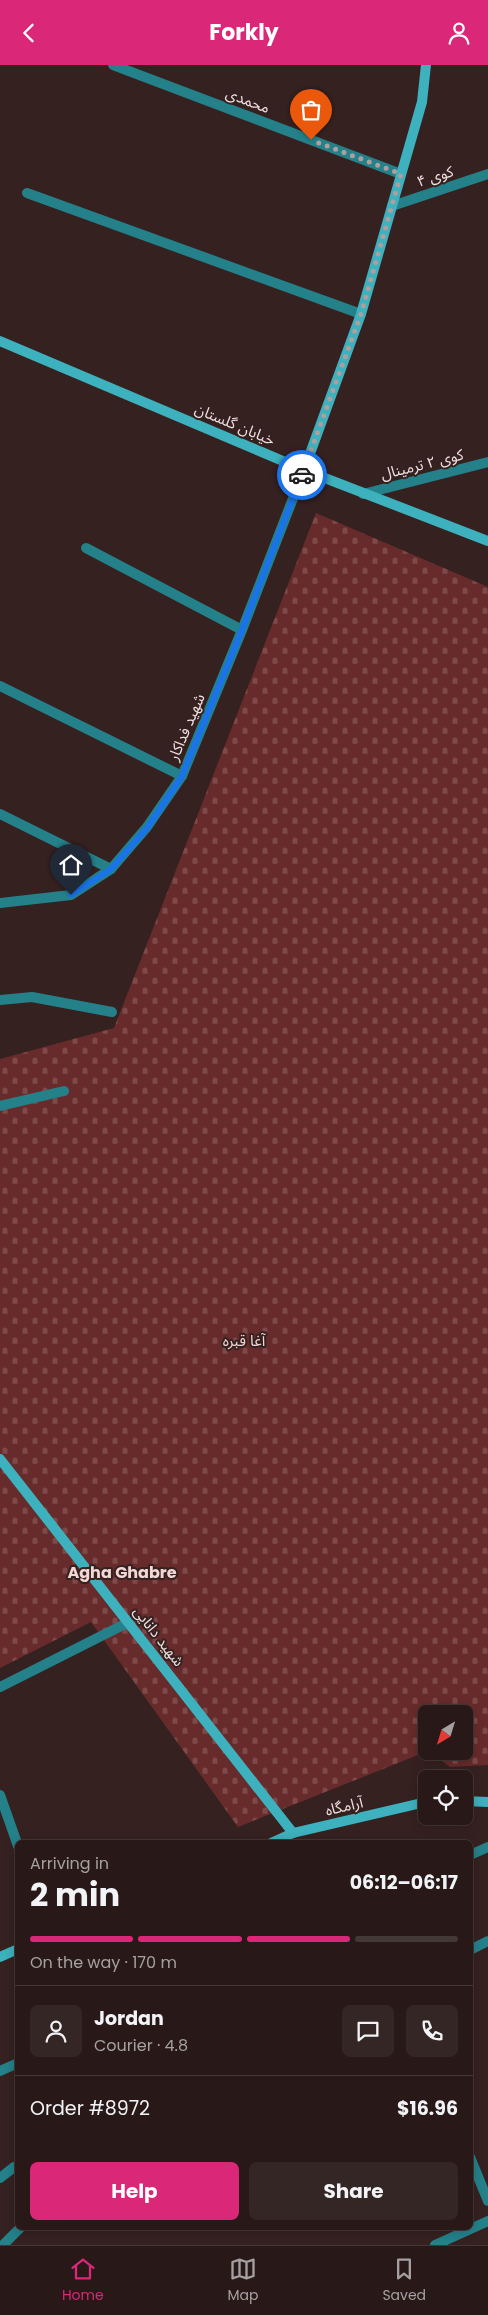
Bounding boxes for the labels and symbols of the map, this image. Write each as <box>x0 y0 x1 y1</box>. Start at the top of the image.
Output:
street label: محمدی <box>223 82 273 118</box>
pin <box>290 89 332 140</box>
street label: کوی ۴ <box>414 160 457 192</box>
street label: خیابان گلستان <box>192 398 278 450</box>
street label: کوی ۲ ترمینال <box>378 443 466 484</box>
courier <box>277 450 327 500</box>
street label: شهید فداکار <box>162 690 210 765</box>
pin <box>50 844 92 895</box>
park label: آغا قبره <box>223 1330 266 1351</box>
district label: Agha Ghabre <box>67 1561 177 1584</box>
street label: شهید دانایی <box>129 1601 189 1671</box>
north arrow <box>418 1705 472 1760</box>
street label: آرامگاه <box>323 1791 366 1821</box>

